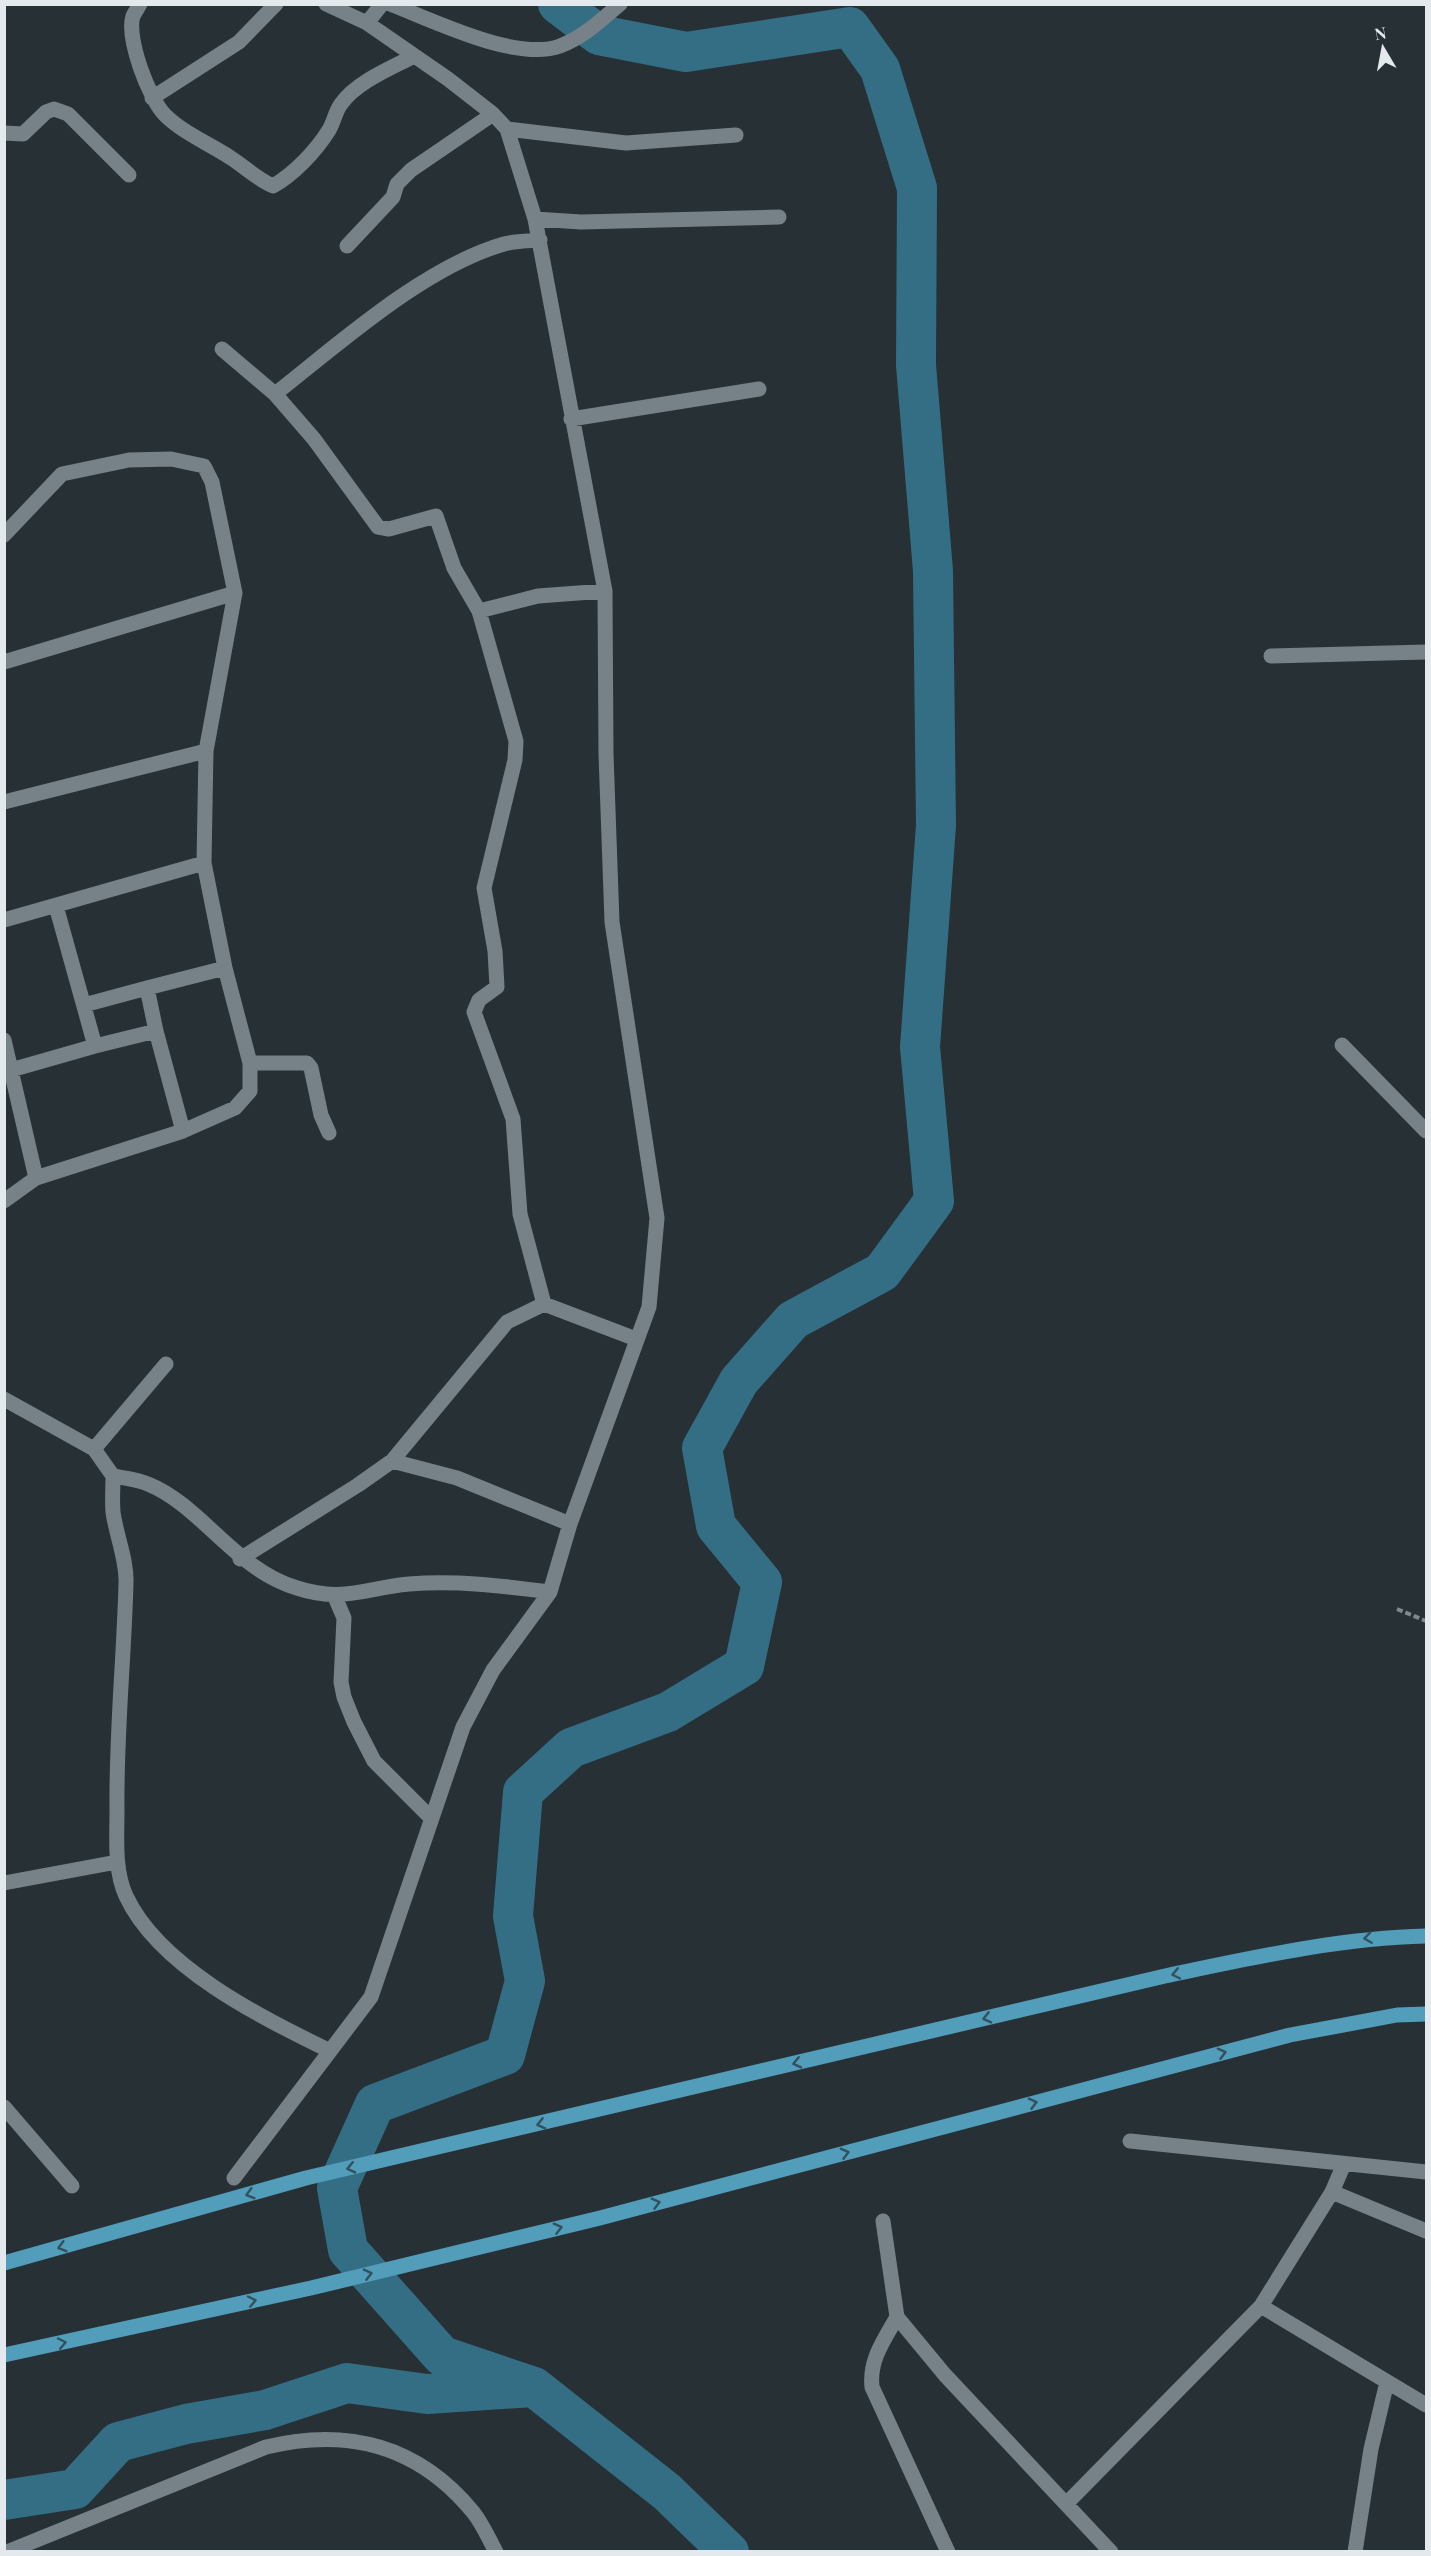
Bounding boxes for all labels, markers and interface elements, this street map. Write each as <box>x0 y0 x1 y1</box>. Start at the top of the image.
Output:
north arrow <box>1353 18 1413 78</box>
text: N <box>1373 21 1388 44</box>
one-way arrow <box>1364 1932 1373 1944</box>
one-way arrow <box>1172 1967 1182 1980</box>
one-way arrow <box>982 2011 992 2024</box>
one-way arrow <box>1216 2048 1226 2060</box>
one-way arrow <box>792 2056 802 2069</box>
one-way arrow <box>1027 2098 1038 2110</box>
one-way arrow <box>536 2116 546 2129</box>
one-way arrow <box>839 2148 849 2160</box>
one-way arrow <box>346 2160 356 2173</box>
one-way arrow <box>245 2187 255 2199</box>
one-way arrow <box>650 2198 661 2210</box>
one-way arrow <box>552 2222 562 2235</box>
one-way arrow <box>57 2239 67 2252</box>
one-way arrow <box>363 2268 373 2281</box>
one-way arrow <box>247 2295 257 2308</box>
one-way arrow <box>56 2337 66 2350</box>

